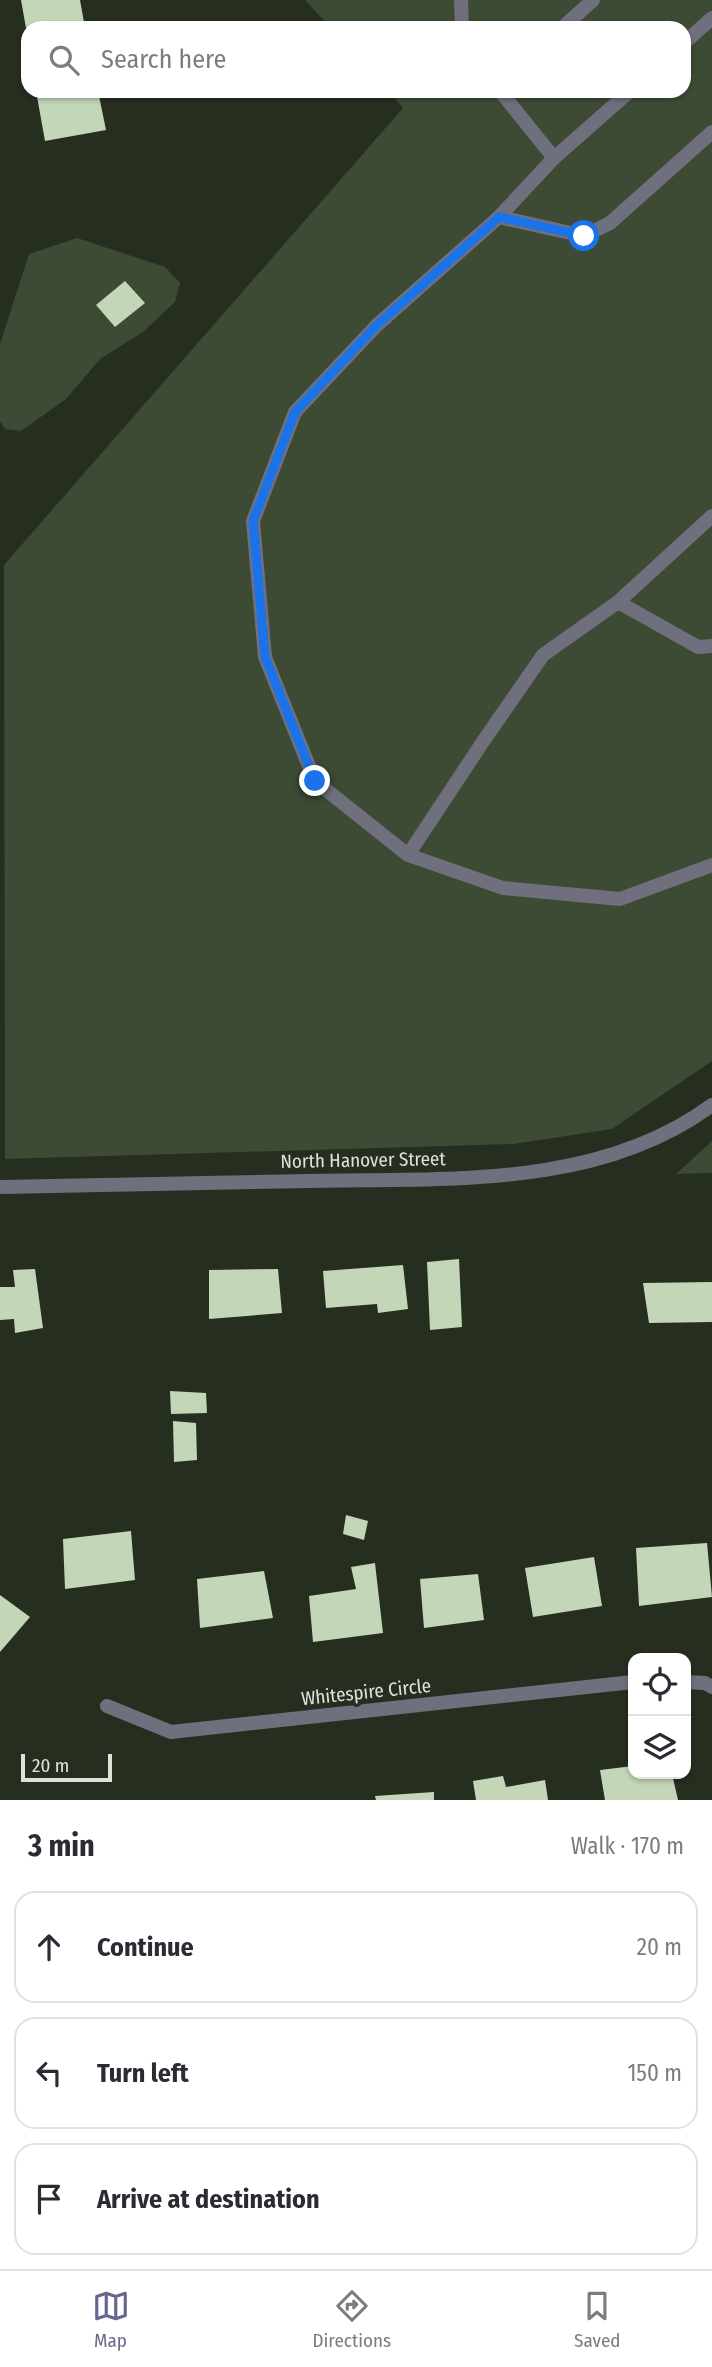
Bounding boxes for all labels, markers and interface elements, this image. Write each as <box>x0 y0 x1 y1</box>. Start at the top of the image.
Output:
search box <box>21 21 691 98</box>
icon: search <box>45 41 83 79</box>
text: Search here <box>101 44 226 75</box>
route start <box>568 220 599 251</box>
route end <box>299 765 330 796</box>
street label: North Hanover Street <box>280 1147 447 1173</box>
map controls <box>628 1653 691 1779</box>
button: locate <box>628 1653 691 1716</box>
street label: Whitespire Circle <box>300 1674 432 1710</box>
button: layers <box>628 1716 691 1779</box>
scale bar <box>21 1751 112 1783</box>
text: 20 m <box>32 1754 69 1777</box>
text: 3 min <box>28 1828 95 1864</box>
text: Walk · 170 m <box>571 1832 684 1860</box>
icon: ahead <box>30 1928 68 1966</box>
text: Continue <box>97 1932 194 1963</box>
text: 20 m <box>637 1933 682 1961</box>
icon: left <box>30 2054 68 2092</box>
text: Turn left <box>97 2058 189 2089</box>
text: 150 m <box>627 2059 682 2087</box>
icon: arrive <box>30 2180 68 2218</box>
text: Arrive at destination <box>97 2184 320 2215</box>
tab: Map <box>92 2287 130 2352</box>
tab: Directions <box>313 2287 391 2352</box>
tab: Saved <box>574 2287 620 2352</box>

